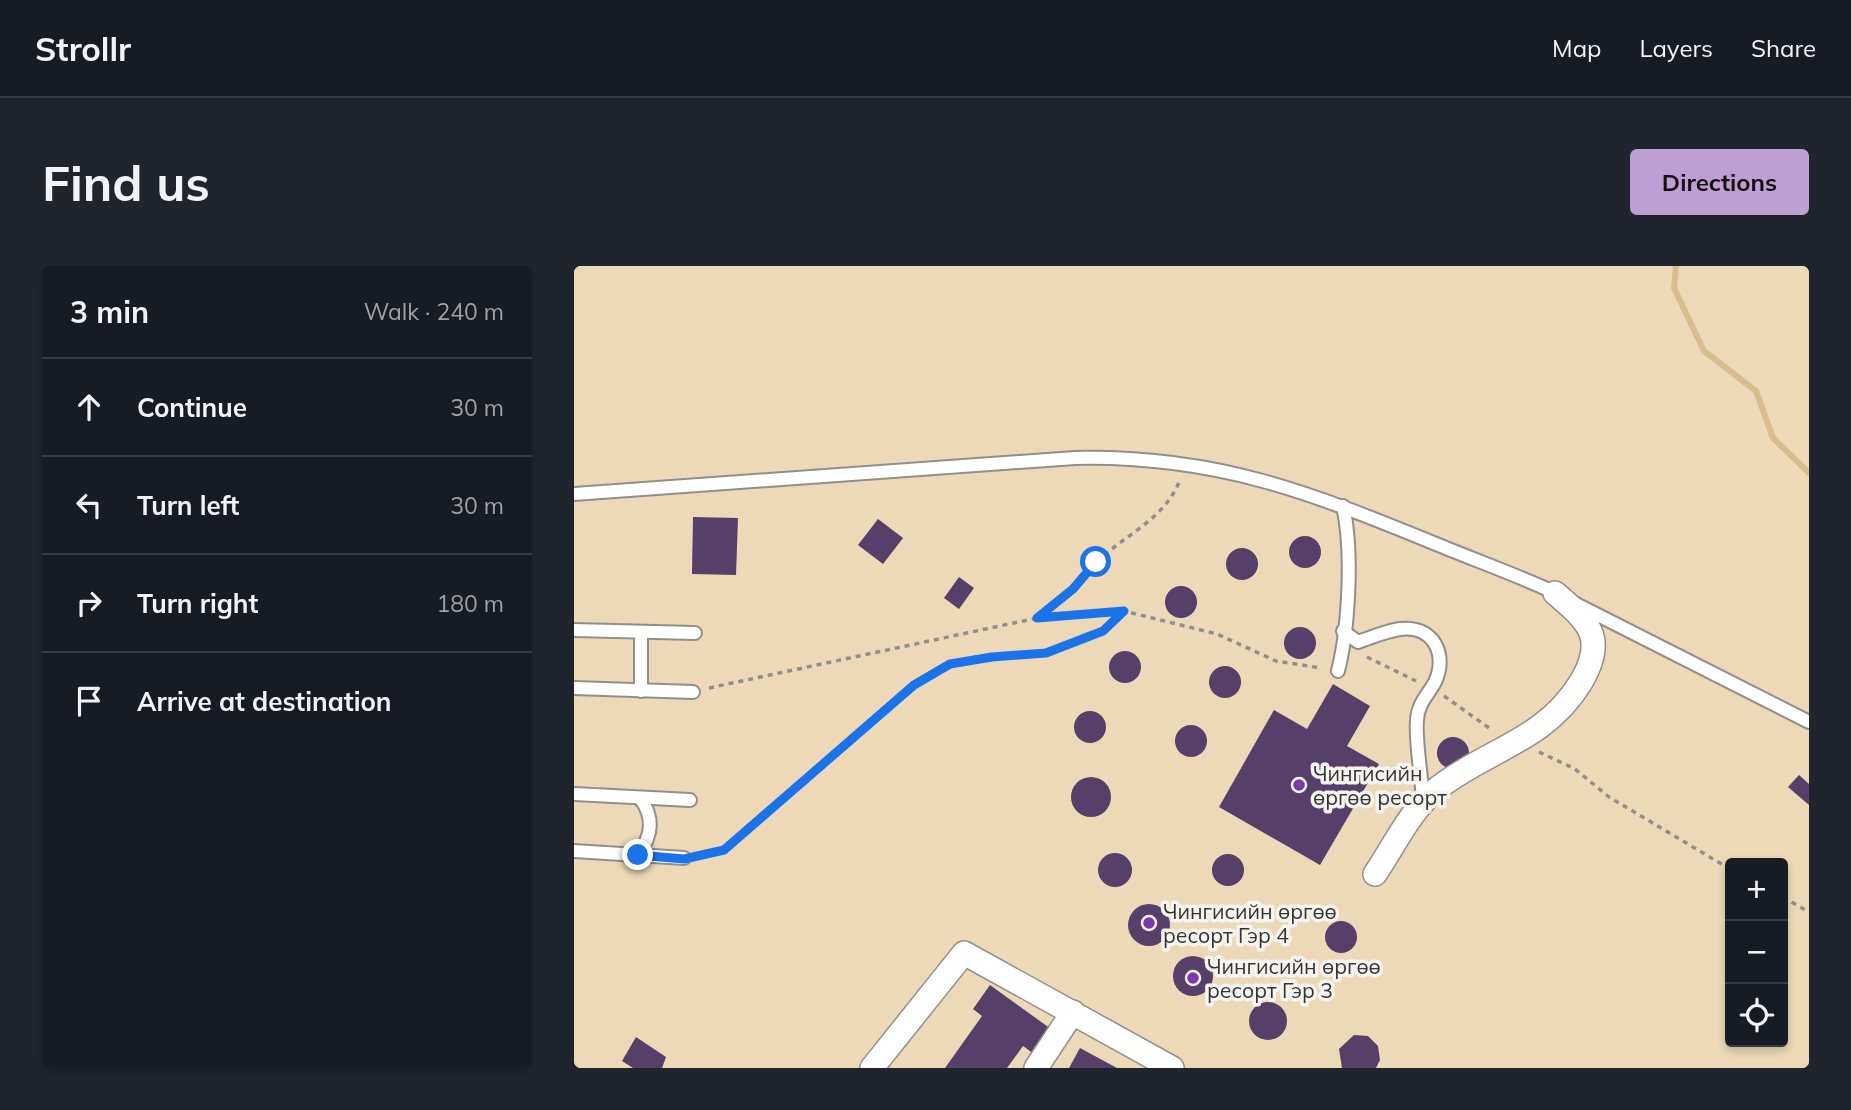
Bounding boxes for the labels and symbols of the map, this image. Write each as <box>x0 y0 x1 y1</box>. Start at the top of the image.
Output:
route start <box>1080 546 1111 577</box>
place label: Чингисийн өргөө ресорт <box>1313 760 1447 810</box>
marker: Чингисийн өргөө ресорт <box>1291 777 1307 793</box>
route end <box>622 839 653 870</box>
place label: Чингисийн өргөө ресорт Гэр 4 <box>1163 898 1337 948</box>
marker: Чингисийн өргөө ресорт Гэр 4 <box>1141 915 1157 931</box>
place label: Чингисийн өргөө ресорт Гэр 3 <box>1207 953 1381 1003</box>
marker: Чингисийн өргөө ресорт Гэр 3 <box>1185 970 1201 986</box>

